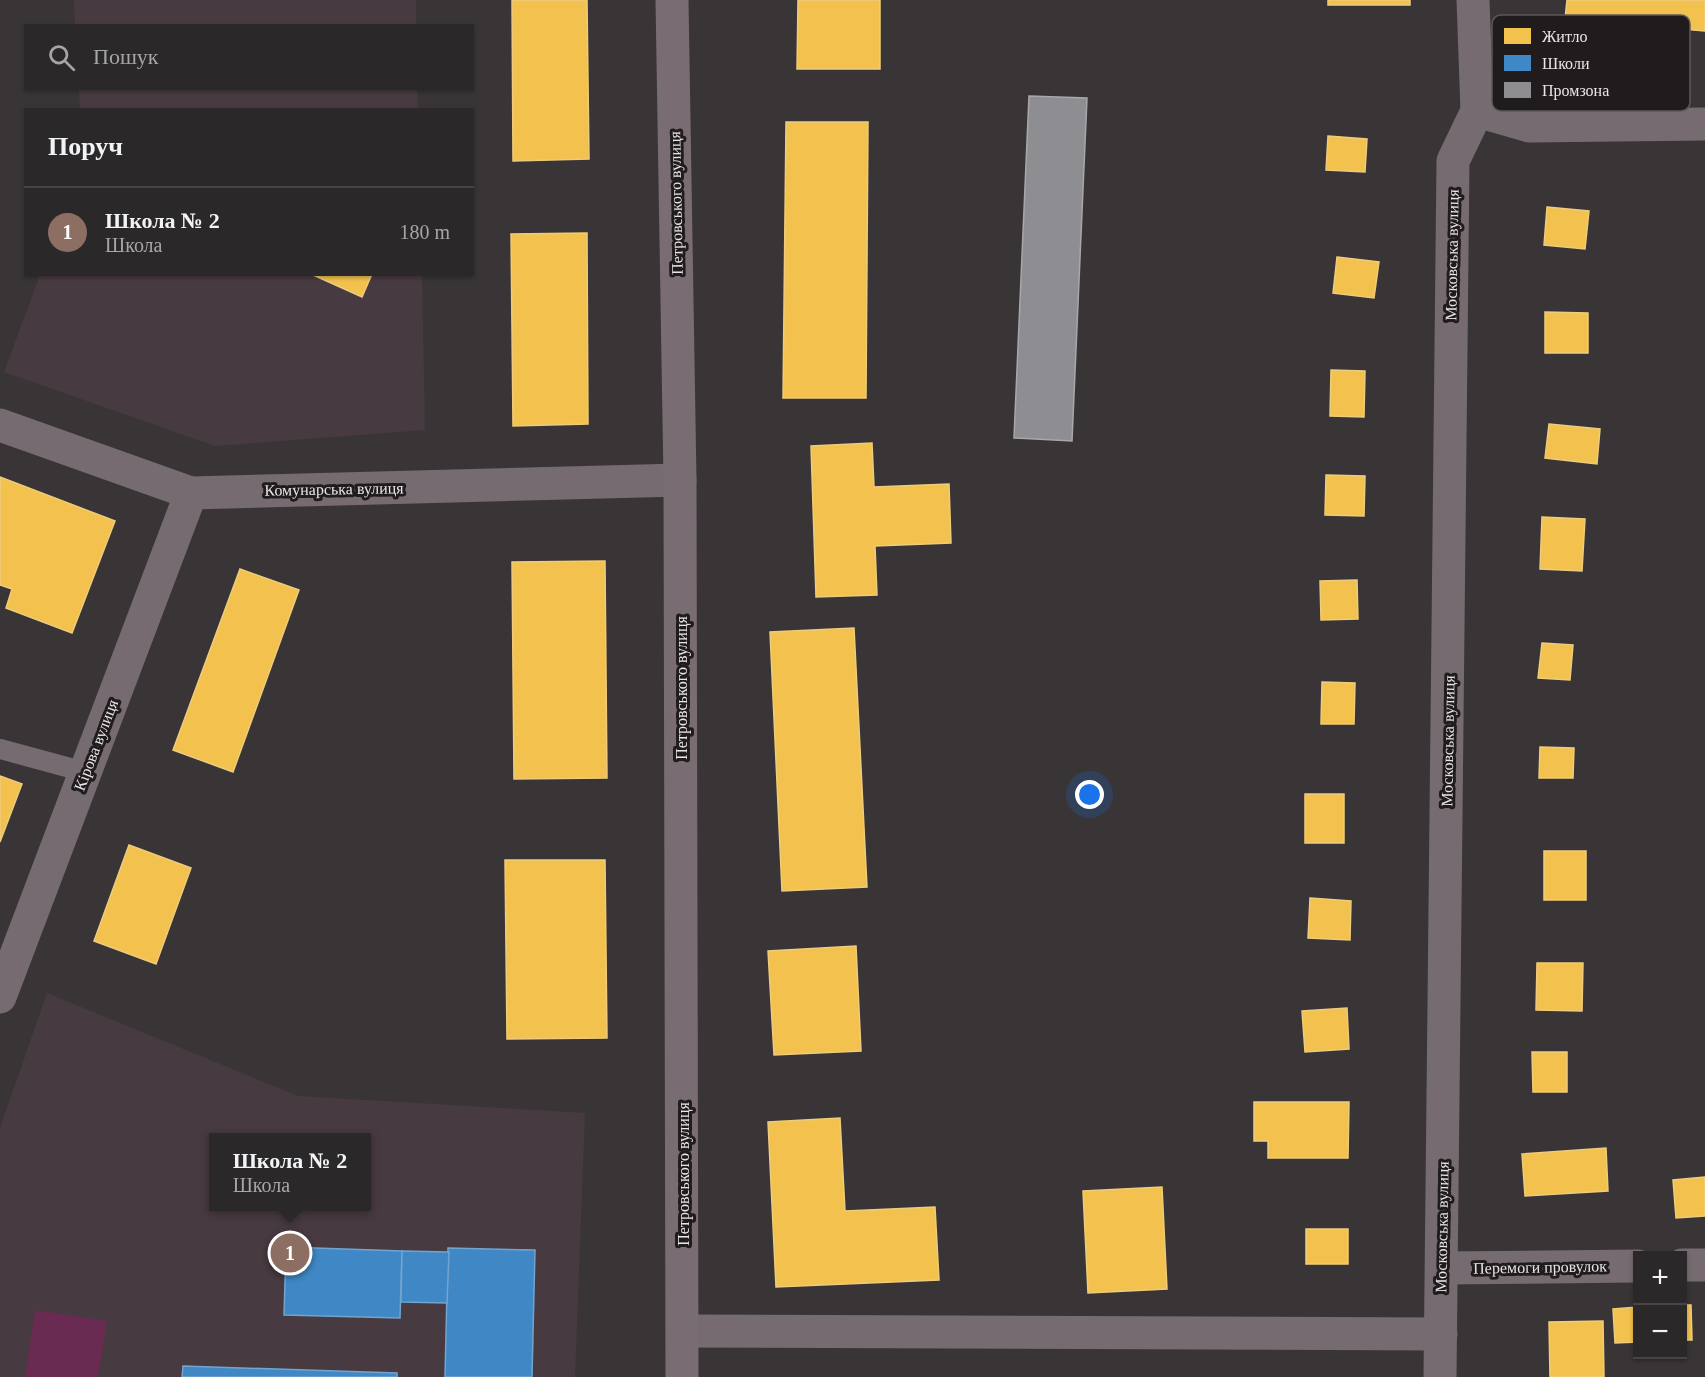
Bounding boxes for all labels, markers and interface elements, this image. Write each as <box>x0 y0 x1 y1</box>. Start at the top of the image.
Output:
legend <box>1492 15 1690 111</box>
search box <box>24 24 474 90</box>
text: Житло <box>1542 28 1587 45</box>
icon: search <box>45 41 78 74</box>
text: Пошук <box>93 44 159 69</box>
text: Школи <box>1542 55 1590 72</box>
text: Промзона <box>1542 82 1609 100</box>
street label: Петровського вулиця <box>666 130 687 275</box>
text: Поруч <box>48 132 123 161</box>
street label: Московська вулиця <box>1442 188 1463 321</box>
text: Школа № 2 <box>105 208 220 233</box>
text: 1 <box>63 221 73 243</box>
text: 180 m <box>399 221 450 243</box>
text: Школа <box>105 234 162 256</box>
street label: Комунарська вулиця <box>264 479 404 500</box>
street label: Петровського вулиця <box>673 616 691 760</box>
street label: Московська вулиця <box>1438 674 1459 807</box>
street label: Кірова вулиця <box>71 696 122 793</box>
your location <box>1075 780 1104 809</box>
street label: Петровського вулиця <box>675 1102 693 1246</box>
popup <box>209 1133 371 1211</box>
text: Школа № 2 <box>233 1148 347 1173</box>
street label: Московська вулиця <box>1432 1160 1453 1293</box>
text: Школа <box>233 1174 290 1196</box>
pin: 1 <box>270 1230 310 1276</box>
map controls <box>1633 1251 1687 1359</box>
button: + <box>1633 1251 1687 1305</box>
street label: Перемоги провулок <box>1473 1257 1607 1278</box>
button: − <box>1633 1305 1687 1359</box>

